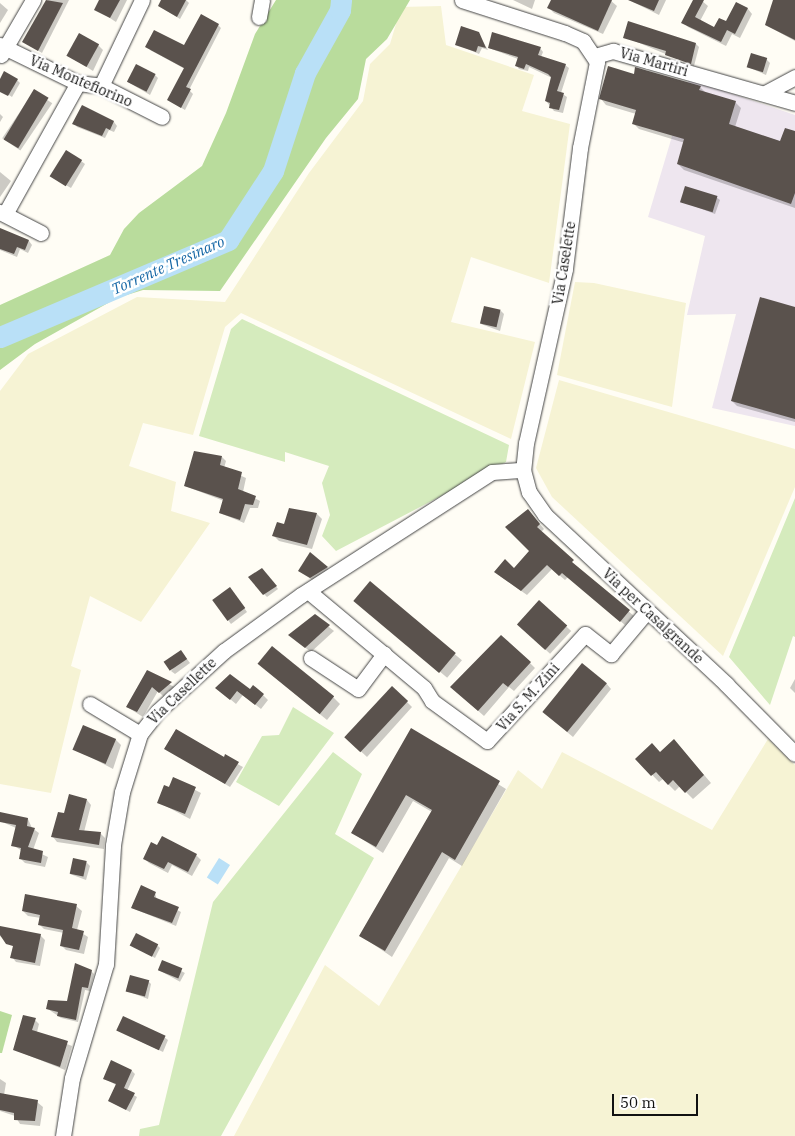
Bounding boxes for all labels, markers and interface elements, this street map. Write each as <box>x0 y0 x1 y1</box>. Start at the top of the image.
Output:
street label: Via Martiri <box>618 44 690 80</box>
street label: Via Montefiorino <box>27 52 135 110</box>
street label: Via Caselette <box>549 220 579 306</box>
water label: Torrente Tresinaro <box>109 232 227 298</box>
street label: Via per Casalgrande <box>599 565 707 667</box>
street label: Via Casellette <box>144 654 220 728</box>
street label: Via S. M. Zini <box>493 660 563 734</box>
scale bar <box>615 1084 701 1116</box>
text: 50 m <box>620 1093 656 1112</box>

